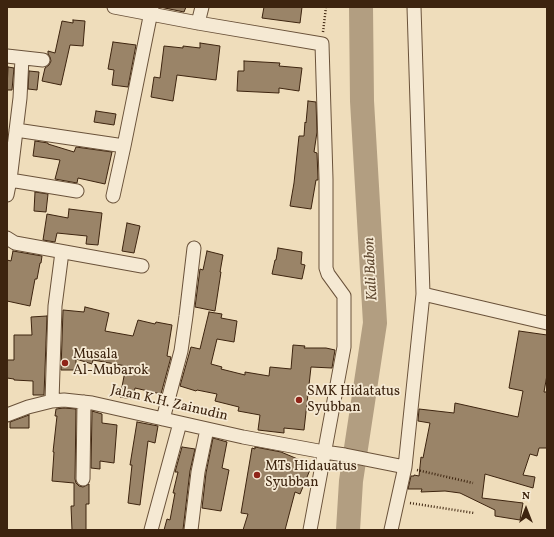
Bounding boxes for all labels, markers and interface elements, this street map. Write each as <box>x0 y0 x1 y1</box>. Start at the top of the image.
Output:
water label: Kali Babon <box>361 237 383 301</box>
place label: Musala Al-Mubarok <box>73 347 149 380</box>
marker: Musala Al-Mubarok <box>60 358 70 368</box>
street label: Jalan K.H. Zainudin <box>109 382 229 426</box>
place label: SMK Hidatatus Syubban <box>307 384 400 416</box>
marker: SMK Hidatatus Syubban <box>294 395 304 405</box>
place label: MTs Hidauatus Syubban <box>265 459 357 492</box>
marker: MTs Hidauatus Syubban <box>252 470 262 480</box>
north arrow <box>506 489 546 529</box>
text: N <box>522 489 530 504</box>

